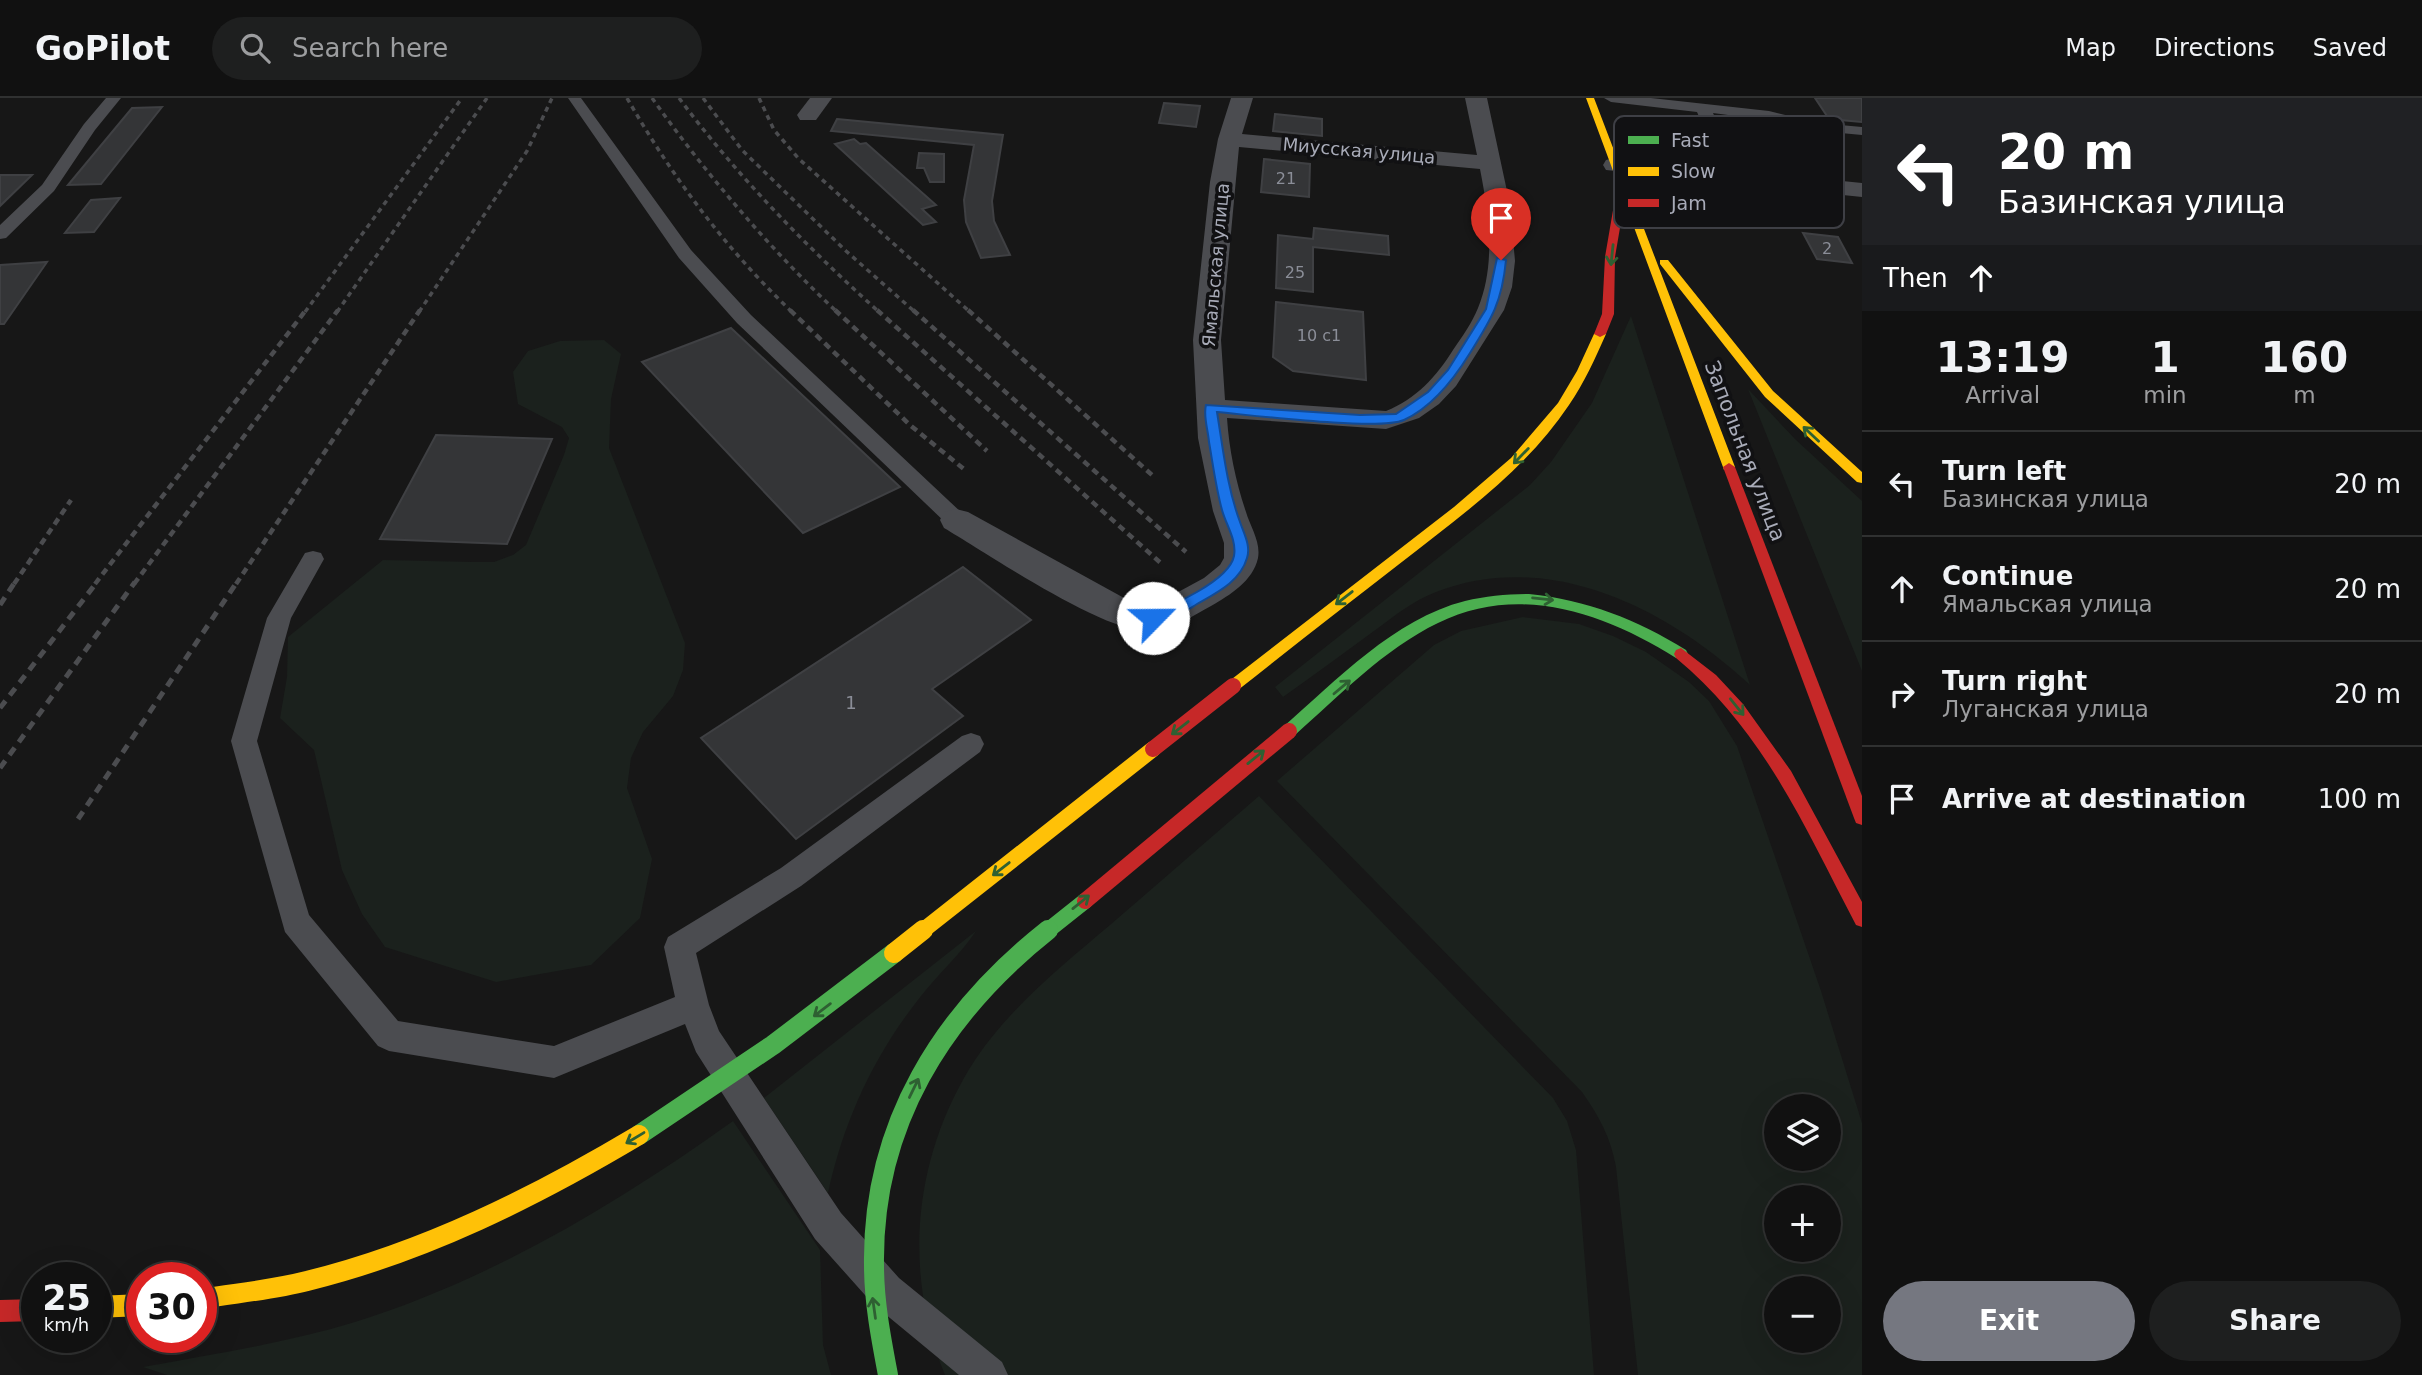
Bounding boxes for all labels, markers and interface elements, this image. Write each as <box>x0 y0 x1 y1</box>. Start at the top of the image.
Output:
search box <box>212 17 702 80</box>
text: GoPilot <box>35 29 170 68</box>
icon: search <box>236 29 274 67</box>
text: Search here <box>292 33 448 63</box>
text: Map <box>2065 34 2116 62</box>
text: Directions <box>2154 34 2275 62</box>
text: Saved <box>2313 34 2387 62</box>
legend <box>1614 116 1844 228</box>
text: 20 m <box>1998 124 2134 181</box>
icon: left <box>1883 126 1974 217</box>
text: Fast <box>1671 129 1709 151</box>
street label: Миусская улица <box>1282 133 1436 168</box>
text: Slow <box>1671 160 1716 182</box>
house number: 21 <box>1276 169 1296 188</box>
street label: Ямальская улица <box>1198 182 1233 348</box>
text: Базинская улица <box>1998 183 2286 221</box>
pin <box>1471 188 1531 260</box>
text: Jam <box>1670 192 1707 214</box>
icon: arrive <box>1482 199 1520 237</box>
house number: 2 <box>1822 239 1832 258</box>
one-way arrow <box>1605 243 1618 265</box>
icon: ahead <box>1962 259 2000 297</box>
house number: 25 <box>1285 263 1305 282</box>
text: Then <box>1883 263 1948 293</box>
house number: 10 с1 <box>1297 326 1341 345</box>
text: 13:19 <box>1936 333 2070 382</box>
text: 1 <box>2150 333 2180 382</box>
text: 160 <box>2261 333 2348 382</box>
street label: Запольная улица <box>1700 357 1790 545</box>
text: Arrival <box>1965 382 2040 408</box>
text: min <box>2143 382 2187 408</box>
text: m <box>2293 382 2316 408</box>
one-way arrow <box>1802 426 1820 442</box>
one-way arrow <box>1513 448 1530 465</box>
text: Turn left <box>1942 456 2066 486</box>
icon: left <box>1883 465 1921 503</box>
text: 20 m <box>2334 469 2401 499</box>
text: Базинская улица <box>1942 486 2149 512</box>
text: Continue <box>1942 561 2073 591</box>
icon: ahead <box>1883 570 1921 608</box>
text: 20 m <box>2334 574 2401 604</box>
position arrow <box>1116 581 1190 655</box>
one-way arrow <box>1335 591 1354 606</box>
text: Ямальская улица <box>1942 591 2152 617</box>
one-way arrow <box>1531 593 1554 606</box>
text: Turn right <box>1942 666 2087 696</box>
icon: right <box>1883 675 1921 713</box>
one-way arrow <box>1332 679 1350 695</box>
text: 20 m <box>2334 679 2401 709</box>
house number: 1 <box>845 692 857 713</box>
text: Луганская улица <box>1942 696 2149 722</box>
one-way arrow <box>1730 697 1745 715</box>
one-way arrow <box>1171 720 1189 736</box>
one-way arrow <box>1247 750 1265 765</box>
icon: arrive <box>1883 780 1921 818</box>
text: Arrive at destination <box>1942 784 2246 814</box>
text: 100 m <box>2318 784 2401 814</box>
one-way arrow <box>992 862 1011 877</box>
one-way arrow <box>1071 894 1089 910</box>
one-way arrow <box>813 1002 832 1017</box>
one-way arrow <box>908 1078 922 1099</box>
map controls <box>1764 1094 1841 1353</box>
button: layers <box>1764 1094 1841 1171</box>
one-way arrow <box>625 1131 645 1145</box>
button: + <box>1764 1185 1841 1262</box>
speed limit sign: 30 <box>126 1262 217 1353</box>
button: − <box>1764 1276 1841 1353</box>
text: 25 <box>42 1278 91 1318</box>
button: Exit <box>1883 1281 2135 1361</box>
button: Share <box>2149 1281 2401 1361</box>
one-way arrow <box>867 1298 880 1320</box>
text: km/h <box>44 1314 89 1335</box>

